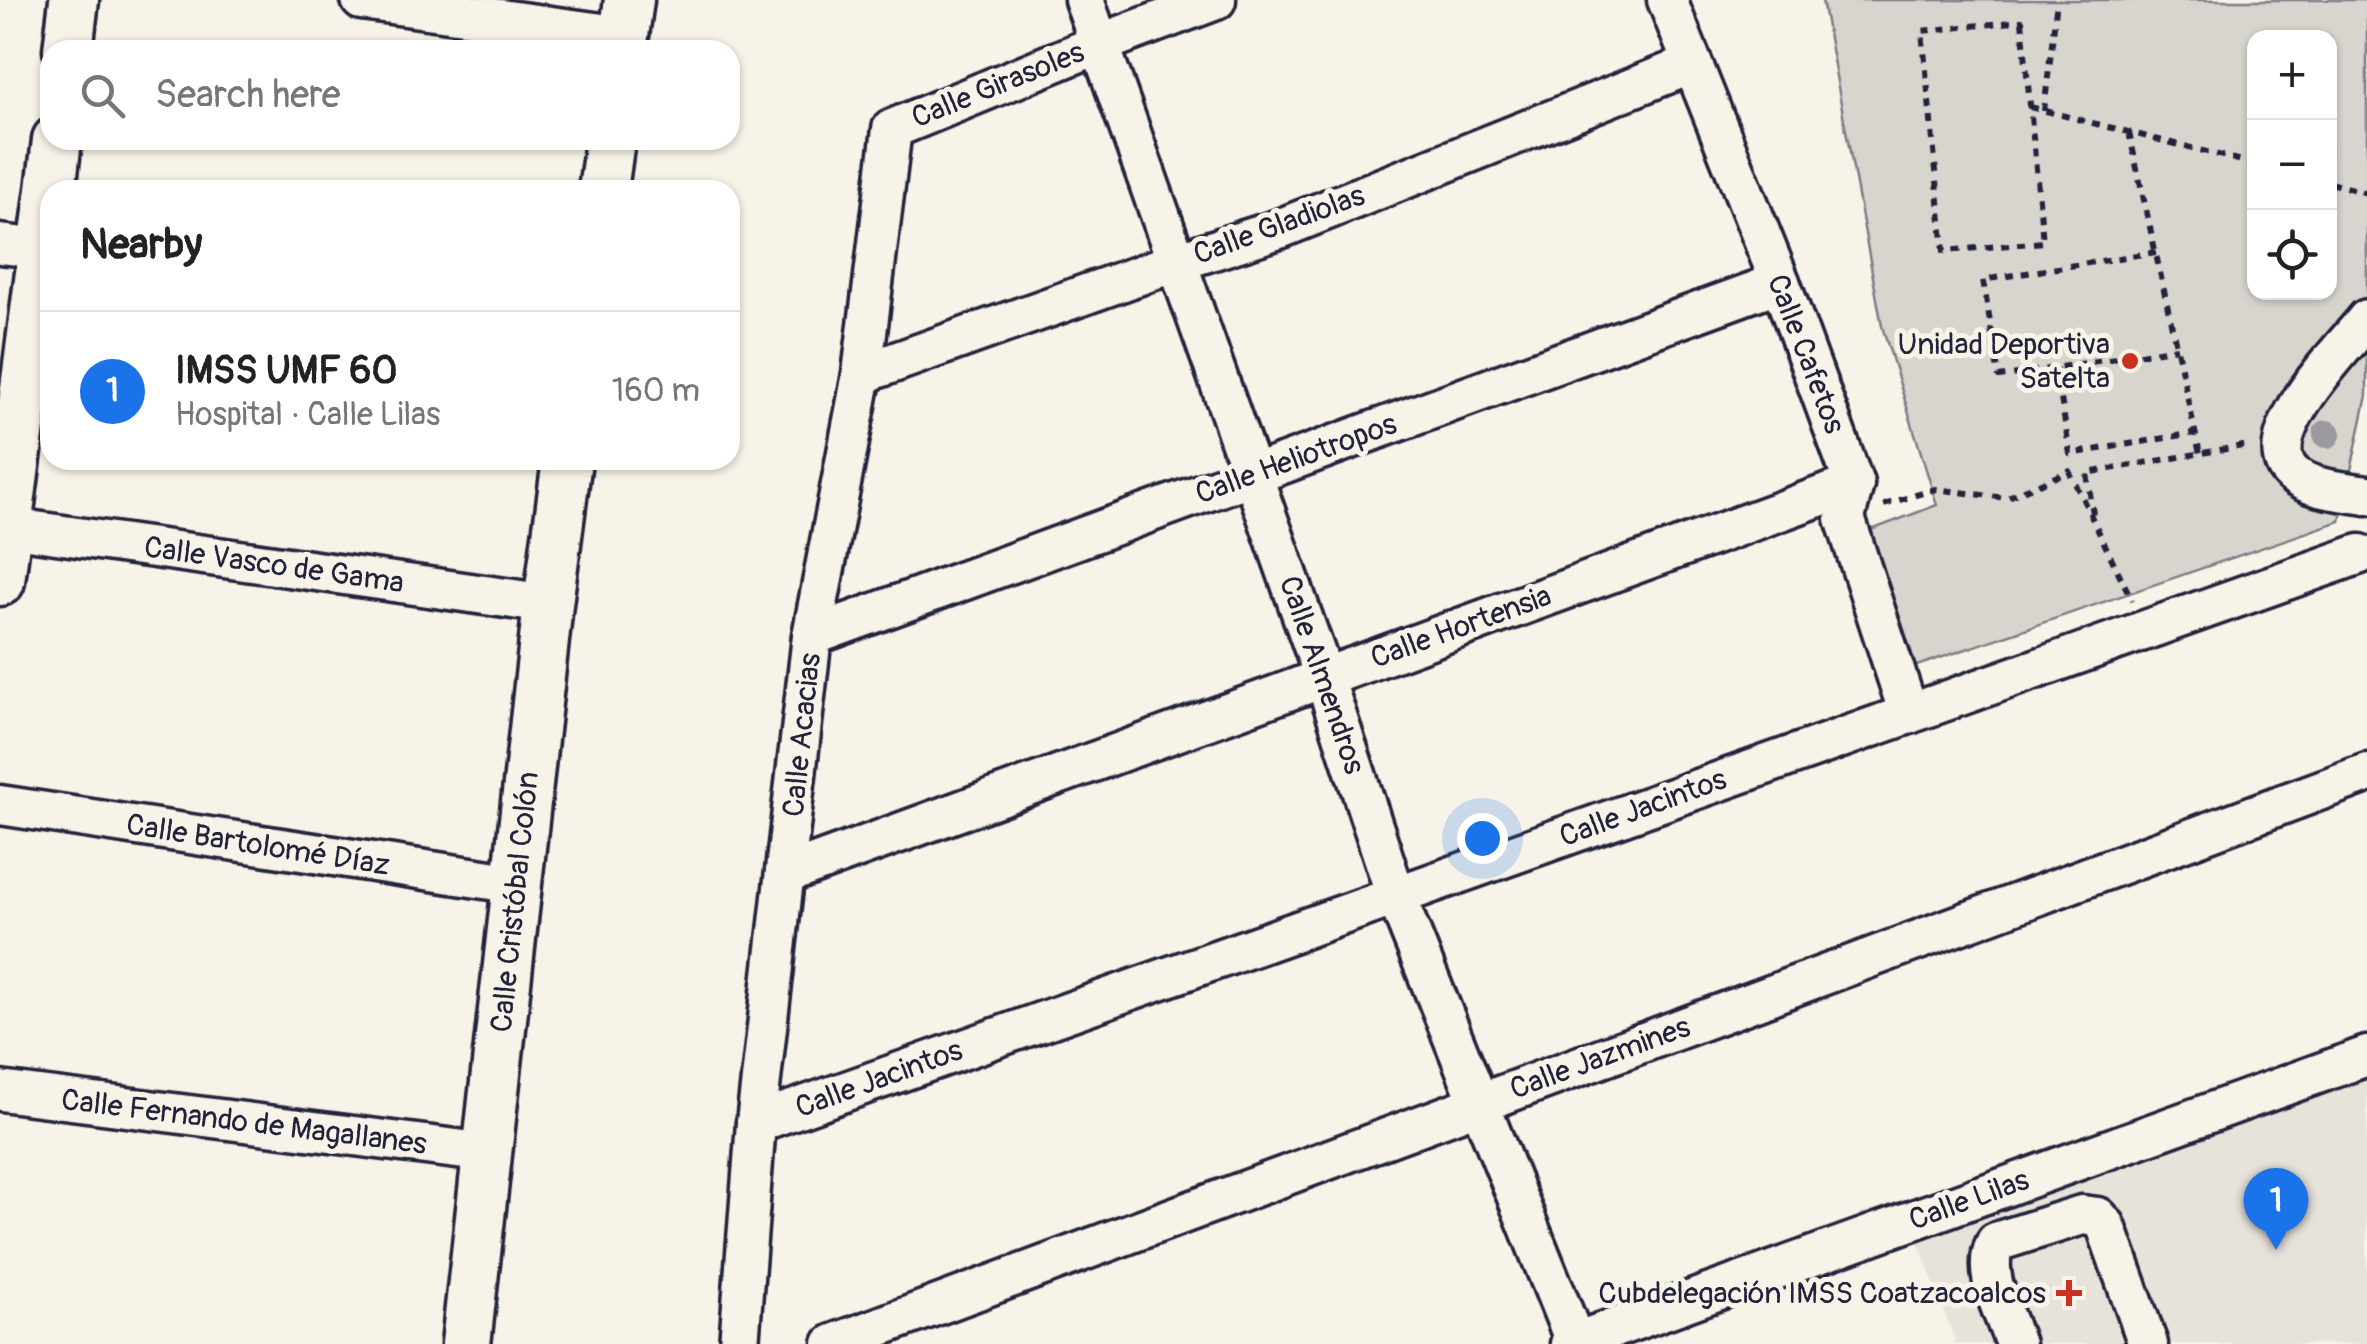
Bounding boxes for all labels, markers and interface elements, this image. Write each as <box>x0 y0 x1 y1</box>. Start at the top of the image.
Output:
map controls <box>2247 30 2337 300</box>
button: + <box>2247 30 2337 120</box>
street label: Calle Girasoles <box>906 34 1090 136</box>
search box <box>40 40 740 150</box>
icon: search <box>75 68 130 123</box>
text: Search here <box>155 71 341 119</box>
button: − <box>2247 120 2337 210</box>
street label: Calle Gladiolas <box>1188 177 1370 273</box>
button: locate <box>2247 210 2337 300</box>
text: Nearby <box>80 219 202 271</box>
street label: Calle Cafetos <box>1759 269 1853 439</box>
place label: Unidad Deportiva Satelta <box>1898 326 2110 397</box>
text: IMSS UMF 60 <box>175 347 397 395</box>
marker: Unidad Deportiva Satelta <box>2119 350 2141 372</box>
text: 1 <box>106 371 119 411</box>
text: 160 m <box>612 371 700 411</box>
text: Hospital · Calle Lilas <box>175 395 440 435</box>
street label: Calle Heliotropos <box>1190 405 1402 513</box>
street label: Calle Vasco de Gama <box>142 528 406 602</box>
street label: Calle Almendros <box>1271 571 1373 779</box>
street label: Calle Hortensia <box>1366 577 1556 677</box>
street label: Calle Acacias <box>775 651 829 819</box>
street label: Calle Jacintos <box>1554 761 1732 855</box>
street label: Calle Cristóbal Colón <box>483 770 547 1034</box>
street label: Calle Bartolomé Díaz <box>124 806 392 884</box>
your location <box>1457 813 1508 864</box>
street label: Calle Jazmines <box>1505 1008 1695 1108</box>
street label: Calle Jacintos <box>790 1032 968 1126</box>
street label: Calle Fernando de Magallanes <box>59 1081 429 1163</box>
street label: Calle Lilas <box>1904 1161 2034 1239</box>
pin: 1 <box>2244 1168 2308 1250</box>
place label: Cubdelegación IMSS Coatzacoalcos <box>1598 1275 2046 1312</box>
marker: Cubdelegación IMSS Coatzacoalcos <box>2056 1280 2082 1306</box>

